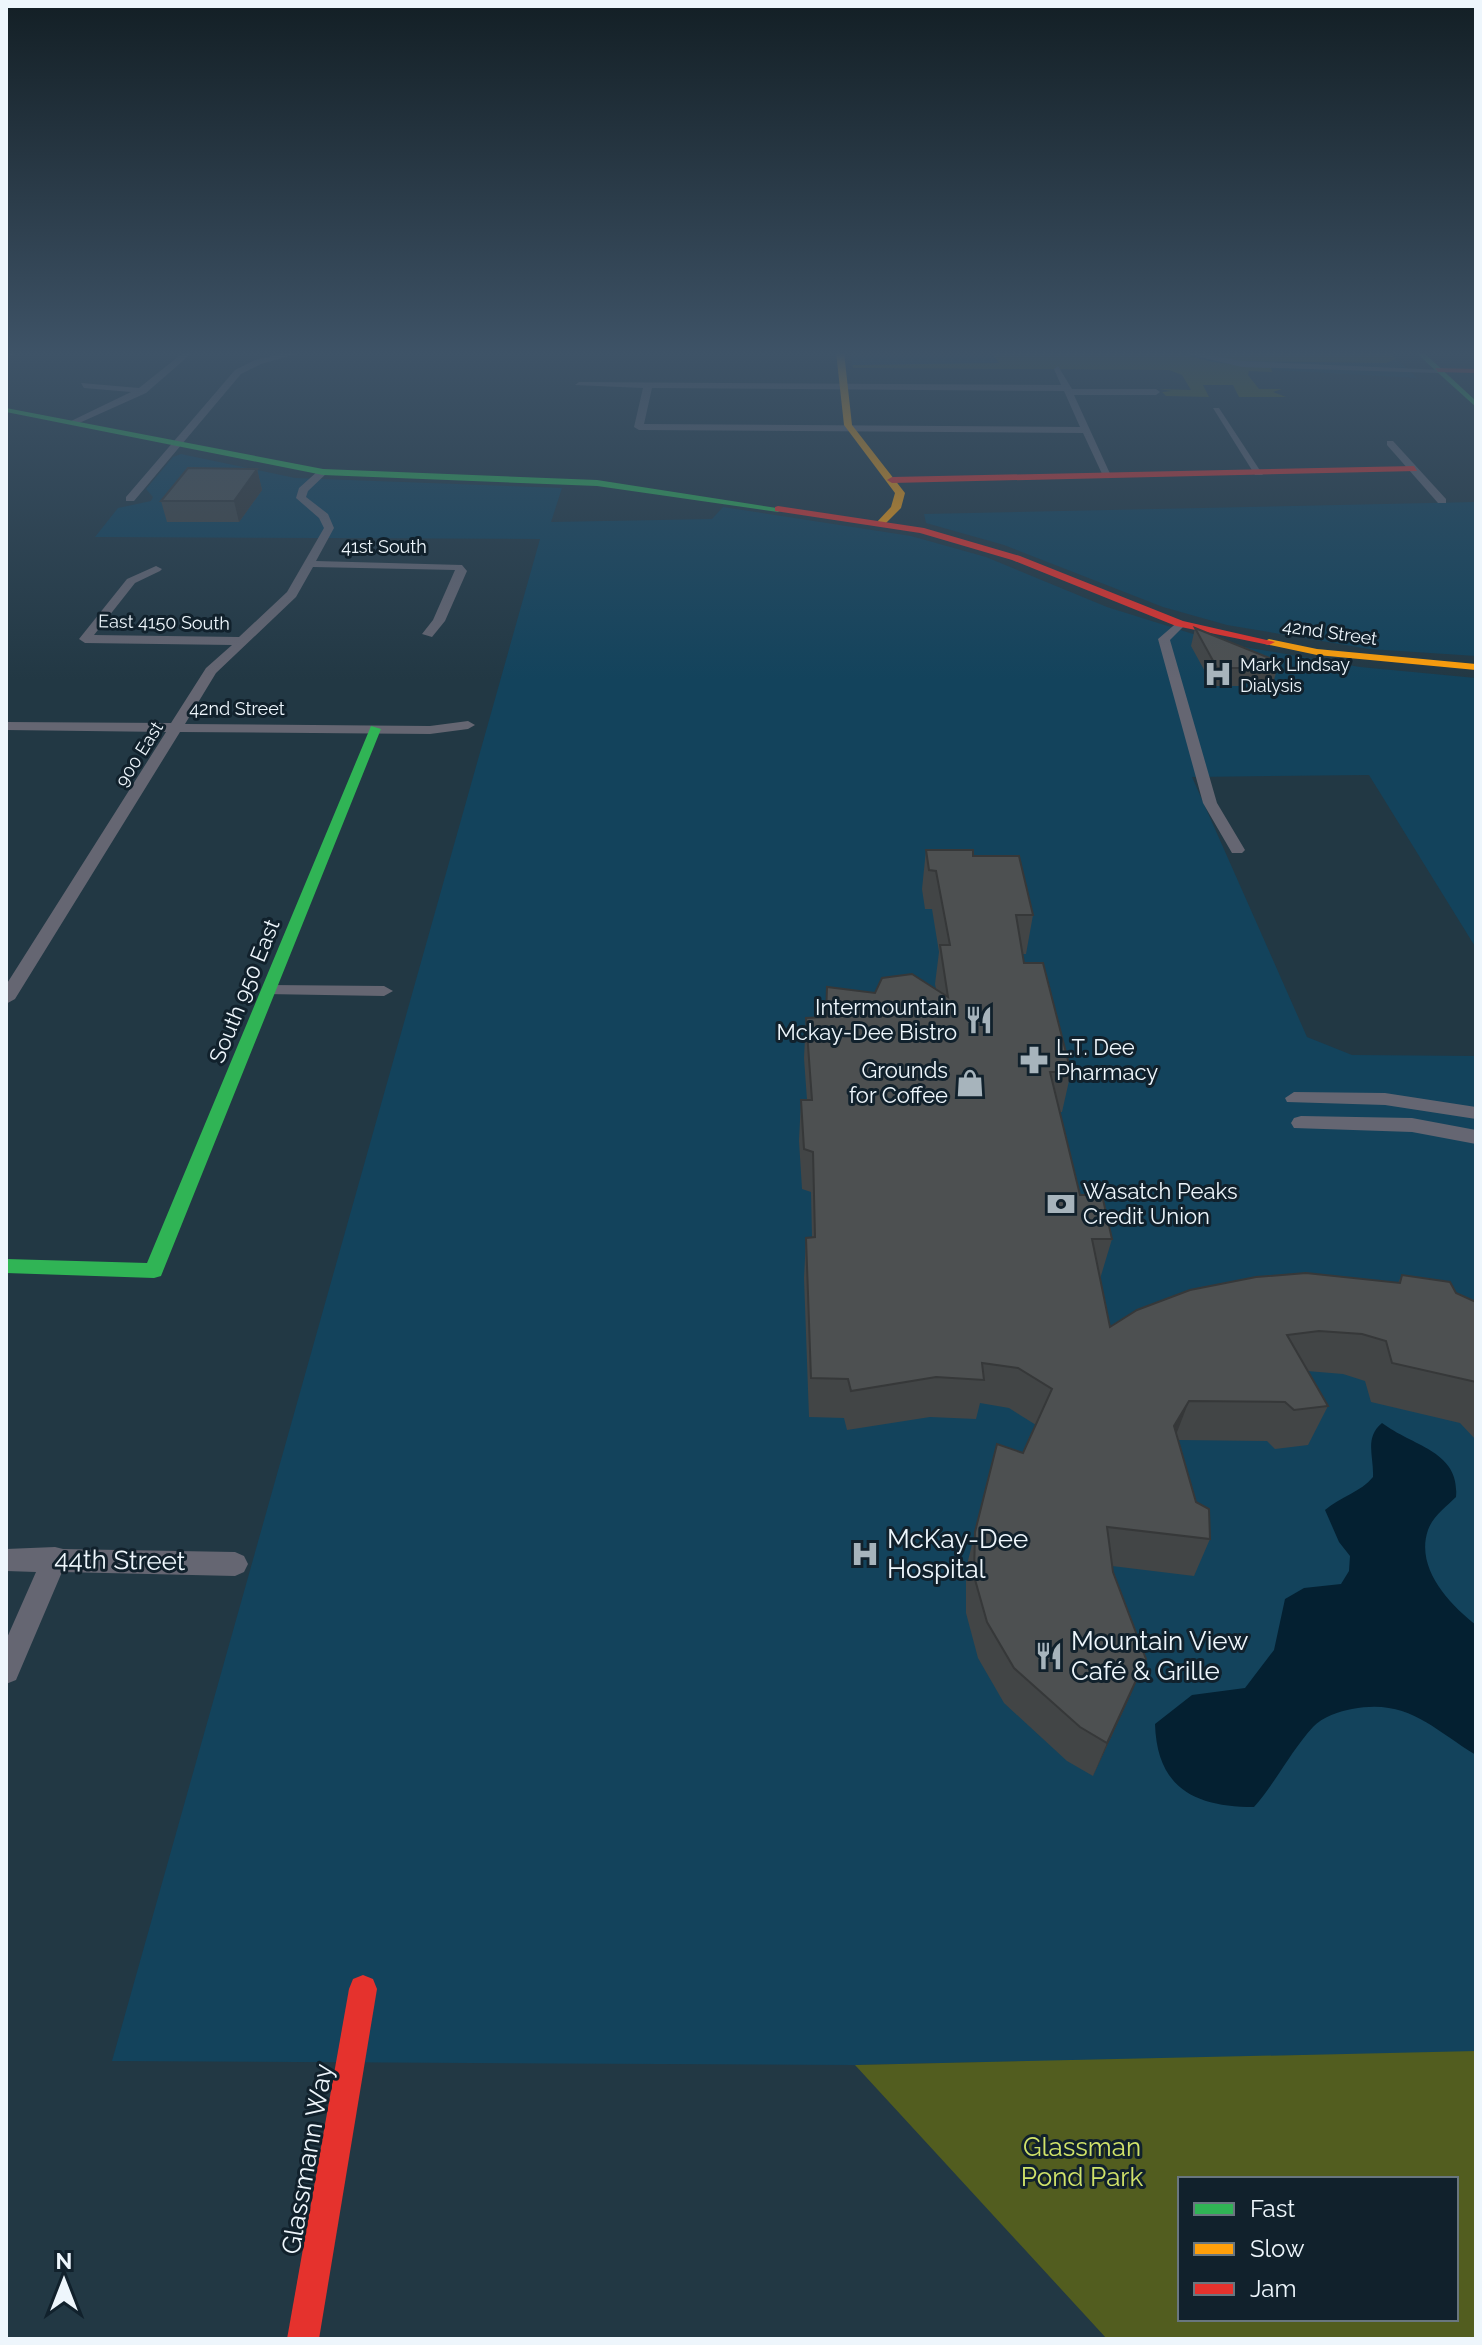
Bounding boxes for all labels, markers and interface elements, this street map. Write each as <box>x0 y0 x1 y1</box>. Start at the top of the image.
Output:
street label: 41st South <box>341 536 427 557</box>
street label: East 4150 South <box>98 610 230 634</box>
street label: 42nd Street <box>1281 615 1379 649</box>
place label: Mark Lindsay Dialysis <box>1240 654 1350 696</box>
hospital icon: Mark Lindsay Dialysis <box>1203 659 1233 689</box>
street label: 42nd Street <box>189 698 285 719</box>
street label: 900 East <box>111 718 167 790</box>
street label: South 950 East <box>203 915 285 1067</box>
place label: Intermountain Mckay-Dee Bistro <box>777 994 957 1045</box>
restaurant icon: Intermountain Mckay-Dee Bistro <box>964 1005 994 1035</box>
place label: L.T. Dee Pharmacy <box>1056 1034 1158 1085</box>
pharmacy icon: L.T. Dee Pharmacy <box>1019 1045 1049 1075</box>
place label: Grounds for Coffee <box>849 1057 948 1108</box>
shop icon: Grounds for Coffee <box>955 1068 985 1098</box>
place label: Wasatch Peaks Credit Union <box>1083 1178 1238 1229</box>
bank icon: Wasatch Peaks Credit Union <box>1046 1189 1076 1219</box>
place label: McKay-Dee Hospital <box>887 1524 1028 1584</box>
hospital icon: McKay-Dee Hospital <box>850 1539 880 1569</box>
street label: 44th Street <box>54 1544 186 1576</box>
place label: Mountain View Café & Grille <box>1071 1626 1248 1686</box>
restaurant icon: Mountain View Café & Grille <box>1034 1641 1064 1671</box>
street label: Glassmann Way <box>275 2061 339 2257</box>
park label: Glassman Pond Park <box>1021 2132 1143 2192</box>
legend <box>1178 2177 1458 2321</box>
text: Fast <box>1250 2194 1295 2223</box>
text: Slow <box>1250 2234 1305 2263</box>
north arrow <box>24 2241 104 2321</box>
text: N <box>56 2248 72 2274</box>
text: Jam <box>1250 2274 1296 2303</box>

